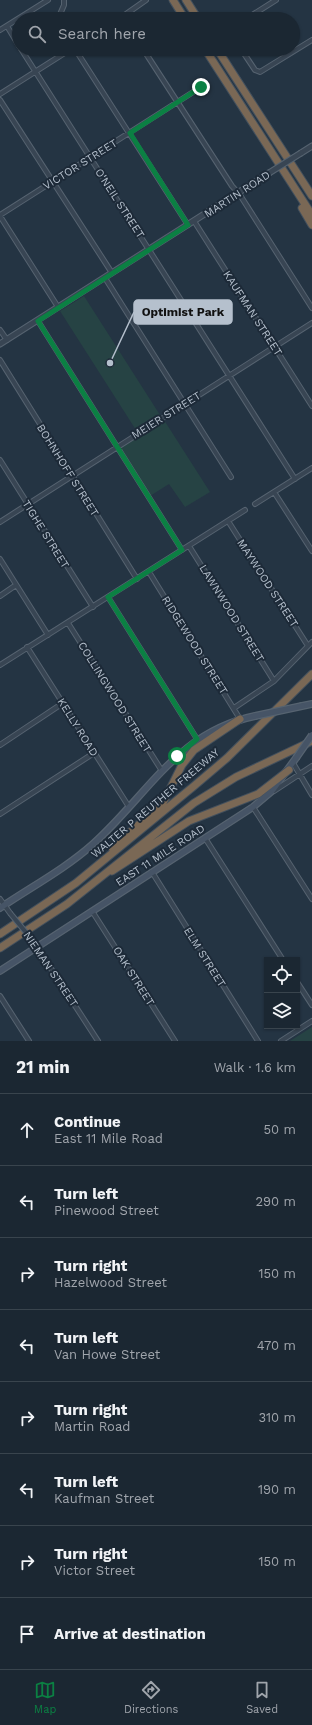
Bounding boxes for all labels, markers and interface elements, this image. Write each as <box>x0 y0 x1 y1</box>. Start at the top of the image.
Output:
search box <box>12 12 300 56</box>
icon: search <box>26 23 48 45</box>
text: Search here <box>58 25 146 43</box>
route end <box>192 78 210 96</box>
street label: VICTOR STREET <box>41 136 120 192</box>
street label: O'NEIL STREET <box>92 166 147 241</box>
street label: MARTIN ROAD <box>202 168 273 221</box>
street label: KAUFMAN STREET <box>220 268 285 358</box>
callout: Optimist Park <box>134 300 232 324</box>
text: Optimist Park <box>142 305 225 319</box>
street label: MEIER STREET <box>129 389 204 442</box>
street label: BOHNHOFF STREET <box>34 422 101 519</box>
street label: TIGHE STREET <box>19 498 72 571</box>
street label: MAYWOOD STREET <box>234 537 301 630</box>
street label: LAWNWOOD STREET <box>196 562 267 665</box>
street label: RIDGEWOOD STREET <box>159 594 230 697</box>
street label: COLLINGWOOD STREET <box>75 639 154 755</box>
street label: KELLY ROAD <box>55 696 101 759</box>
street label: WALTER P REUTHER FREEWAY <box>89 745 223 861</box>
route start <box>168 747 186 765</box>
street label: EAST 11 MILE ROAD <box>113 822 207 889</box>
street label: ELM STREET <box>181 925 228 990</box>
street label: NIEMAN STREET <box>21 929 81 1010</box>
street label: OAK STREET <box>110 944 157 1009</box>
map controls <box>264 957 300 1029</box>
button: locate <box>264 957 300 993</box>
button: layers <box>264 993 300 1029</box>
text: 21 min <box>16 1057 70 1077</box>
text: Walk · 1.6 km <box>214 1060 296 1075</box>
text: Continue <box>54 1113 121 1131</box>
icon: ahead <box>16 1119 38 1141</box>
text: 50 m <box>264 1122 296 1137</box>
text: East 11 Mile Road <box>54 1131 163 1146</box>
text: Turn left <box>54 1185 118 1203</box>
icon: left <box>16 1191 38 1213</box>
text: 290 m <box>255 1194 296 1209</box>
text: Pinewood Street <box>54 1203 159 1218</box>
text: Turn right <box>54 1257 127 1275</box>
icon: right <box>16 1263 38 1285</box>
text: 150 m <box>258 1266 296 1281</box>
text: Hazelwood Street <box>54 1275 167 1290</box>
text: Turn left <box>54 1329 118 1347</box>
icon: left <box>16 1335 38 1357</box>
text: 470 m <box>257 1338 296 1353</box>
text: Van Howe Street <box>54 1347 160 1362</box>
text: Turn right <box>54 1401 127 1419</box>
icon: right <box>16 1407 38 1429</box>
text: 310 m <box>258 1410 296 1425</box>
text: Martin Road <box>54 1419 130 1434</box>
text: Turn left <box>54 1473 118 1491</box>
icon: left <box>16 1479 38 1501</box>
text: 190 m <box>258 1482 296 1497</box>
text: Kaufman Street <box>54 1491 154 1506</box>
text: Turn right <box>54 1545 127 1563</box>
icon: right <box>16 1551 38 1573</box>
text: 150 m <box>258 1554 296 1569</box>
text: Victor Street <box>54 1563 135 1578</box>
icon: arrive <box>16 1623 38 1645</box>
text: Arrive at destination <box>54 1625 206 1643</box>
tab: Map <box>34 1679 56 1716</box>
tab: Directions <box>124 1679 178 1716</box>
tab: Saved <box>246 1679 278 1716</box>

